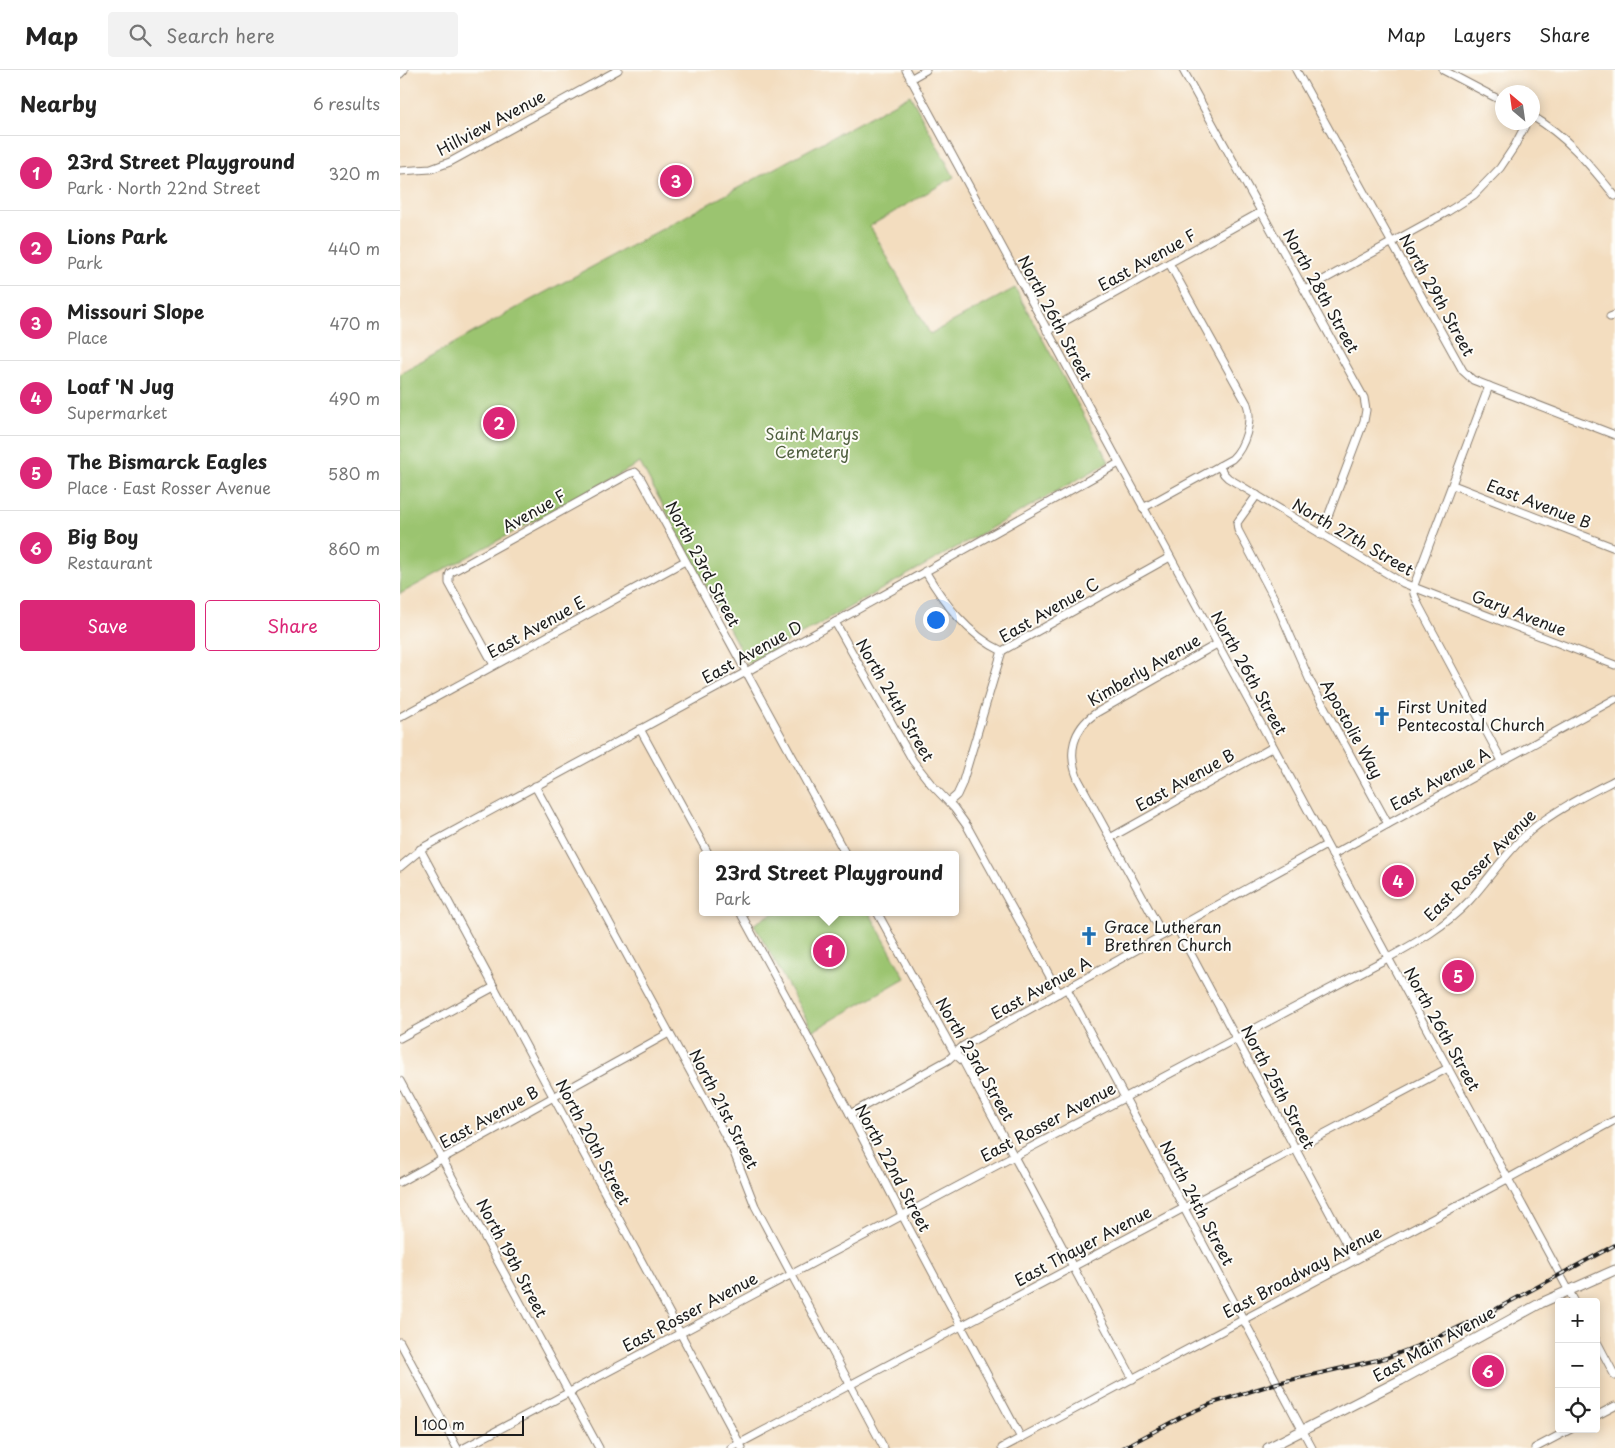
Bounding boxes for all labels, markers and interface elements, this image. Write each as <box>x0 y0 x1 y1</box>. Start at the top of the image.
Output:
search box <box>108 12 458 57</box>
text: Map <box>25 17 78 53</box>
icon: search <box>126 21 154 49</box>
text: Search here <box>166 21 275 49</box>
text: Map <box>1387 21 1426 48</box>
text: Layers <box>1454 21 1511 48</box>
text: Share <box>1539 21 1590 48</box>
street label: Hillview Avenue <box>432 83 549 161</box>
north arrow <box>1495 85 1540 130</box>
text: Nearby <box>20 87 97 119</box>
text: 6 results <box>313 91 380 115</box>
text: 23rd Street Playground <box>67 147 295 175</box>
text: 1 <box>32 161 40 185</box>
text: 320 m <box>329 161 380 185</box>
pin: 3 <box>660 162 692 200</box>
text: Park · North 22nd Street <box>67 175 260 199</box>
text: Lions Park <box>67 222 168 250</box>
street label: East Avenue F <box>1093 222 1200 296</box>
street label: North 28th Street <box>1278 224 1366 357</box>
street label: North 29th Street <box>1394 229 1482 361</box>
text: 2 <box>30 236 42 260</box>
text: 440 m <box>328 236 380 260</box>
text: Park <box>67 250 103 274</box>
street label: North 26th Street <box>1013 251 1099 385</box>
text: Missouri Slope <box>67 297 204 325</box>
text: 3 <box>31 311 41 335</box>
text: 470 m <box>330 311 380 335</box>
text: Place <box>67 325 108 349</box>
text: Loaf 'N Jug <box>67 372 174 400</box>
text: 4 <box>31 386 41 410</box>
text: 490 m <box>329 386 380 410</box>
text: Supermarket <box>67 400 167 424</box>
pin: 2 <box>483 404 515 442</box>
park label: Saint Marys Cemetery <box>765 421 859 463</box>
text: The Bismarck Eagles <box>67 447 267 475</box>
text: 5 <box>31 461 41 485</box>
text: 580 m <box>328 461 380 485</box>
street label: East Avenue B <box>1484 472 1595 534</box>
text: Place · East Rosser Avenue <box>67 475 271 499</box>
street label: Avenue F <box>497 483 570 538</box>
street label: North 27th Street <box>1288 492 1419 581</box>
street label: North 23rd Street <box>661 496 747 631</box>
text: Big Boy <box>67 522 138 550</box>
text: 6 <box>30 536 42 560</box>
text: 860 m <box>328 536 380 560</box>
text: Restaurant <box>67 550 153 574</box>
street label: East Avenue C <box>994 571 1103 647</box>
street label: Gary Avenue <box>1469 583 1570 641</box>
street label: East Avenue E <box>482 589 589 663</box>
button: Save <box>20 600 195 651</box>
button: Share <box>205 600 380 651</box>
street label: North 26th Street <box>1206 606 1294 739</box>
your location <box>923 607 949 633</box>
street label: East Avenue D <box>697 614 806 689</box>
street label: Kimberly Avenue <box>1083 627 1204 711</box>
street label: North 24th Street <box>851 634 941 766</box>
street label: Apostolie Way <box>1316 675 1390 782</box>
place label: First United Pentecostal Church <box>1397 694 1545 736</box>
church icon: First United Pentecostal Church <box>1371 705 1393 727</box>
street label: East Avenue A <box>1385 741 1494 816</box>
street label: East Avenue B <box>1131 742 1238 816</box>
street label: East Rosser Avenue <box>1418 803 1541 926</box>
popup <box>699 851 959 916</box>
text: 23rd Street Playground <box>715 858 943 886</box>
pin: 4 <box>1382 862 1414 900</box>
text: Park <box>715 886 751 910</box>
place label: Grace Lutheran Brethren Church <box>1104 914 1232 956</box>
church icon: Grace Lutheran Brethren Church <box>1078 925 1100 947</box>
pin: 1 <box>813 932 845 970</box>
street label: East Avenue A <box>986 950 1095 1025</box>
pin: 5 <box>1442 957 1474 995</box>
street label: North 26th Street <box>1399 962 1487 1095</box>
street label: North 23rd Street <box>931 992 1021 1125</box>
street label: North 25th Street <box>1236 1020 1322 1153</box>
street label: North 21st Street <box>684 1044 766 1173</box>
street label: North 20th Street <box>550 1074 637 1209</box>
street label: East Rosser Avenue <box>975 1075 1120 1167</box>
street label: East Avenue B <box>435 1079 542 1153</box>
street label: North 22nd Street <box>850 1099 938 1236</box>
street label: North 24th Street <box>1155 1136 1241 1270</box>
street label: North 19th Street <box>471 1194 554 1321</box>
street label: East Thayer Avenue <box>1010 1199 1156 1291</box>
street label: East Broadway Avenue <box>1218 1219 1385 1323</box>
street label: East Rosser Avenue <box>617 1265 762 1357</box>
map controls <box>1555 1298 1600 1433</box>
button: + <box>1555 1298 1600 1343</box>
street label: East Main Avenue <box>1368 1299 1499 1387</box>
button: − <box>1555 1343 1600 1388</box>
pin: 6 <box>1472 1352 1504 1390</box>
button: locate <box>1555 1388 1600 1433</box>
scale bar <box>415 1413 524 1436</box>
text: 100 m <box>422 1414 465 1435</box>

